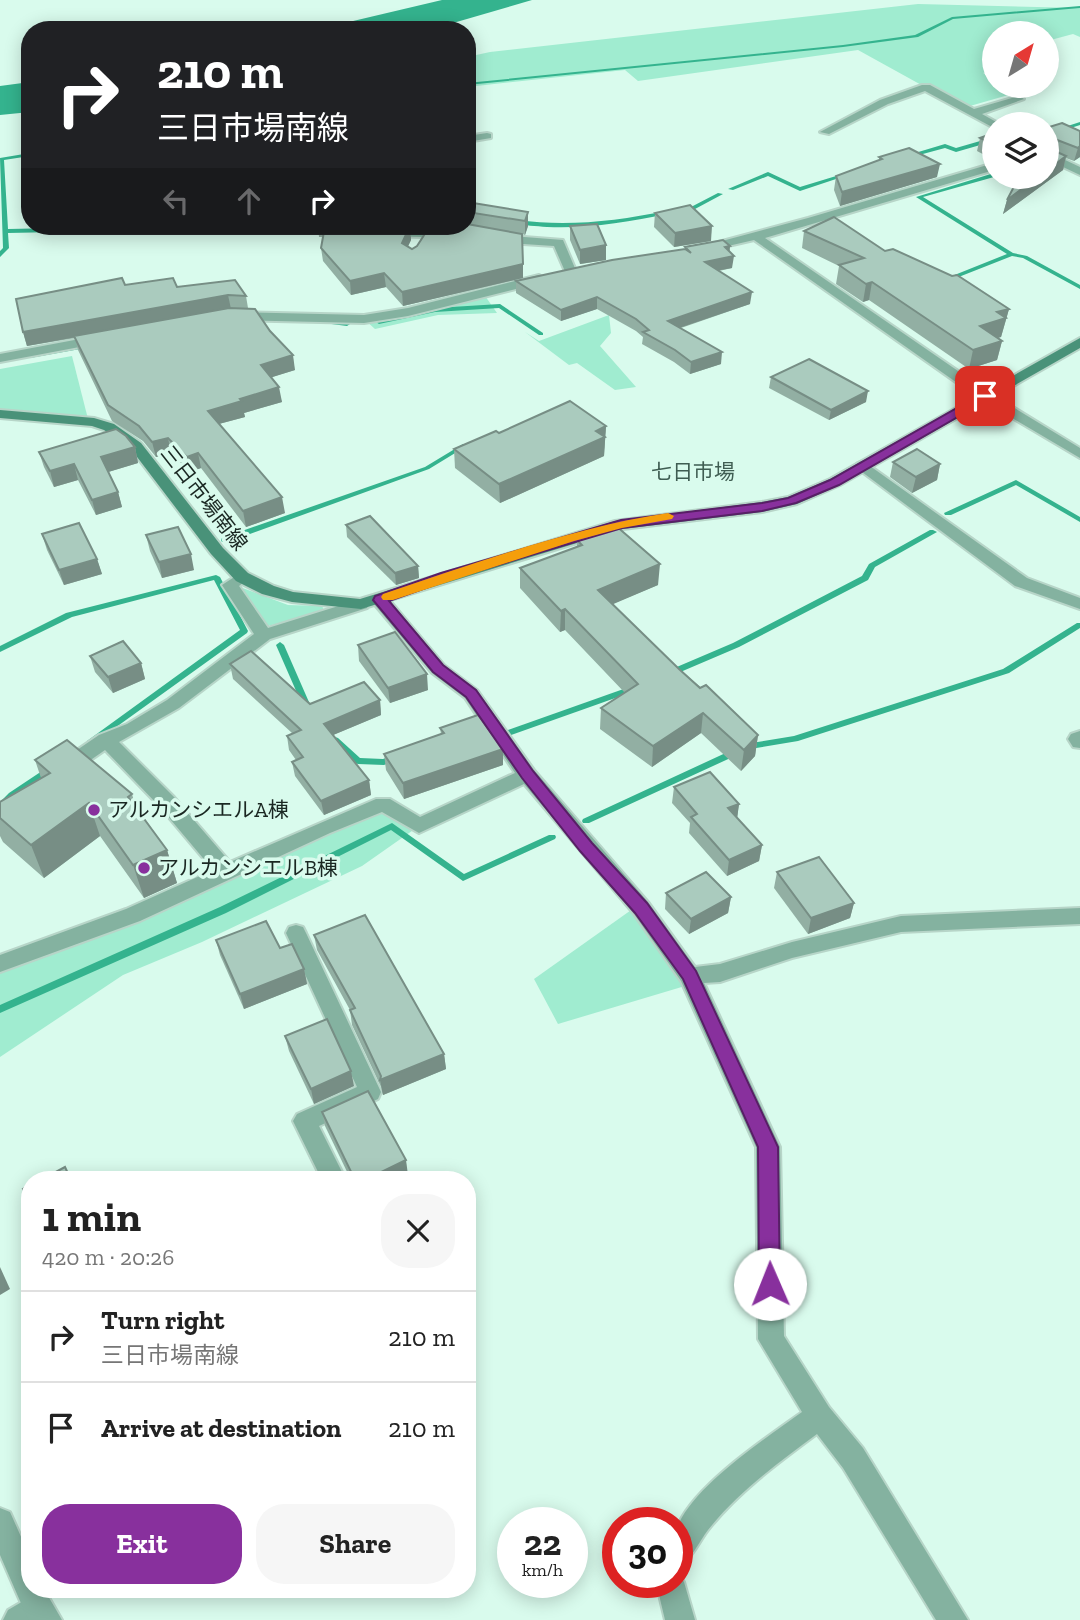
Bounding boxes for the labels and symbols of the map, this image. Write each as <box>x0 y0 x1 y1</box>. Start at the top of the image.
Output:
north arrow <box>982 21 1059 98</box>
pin <box>955 366 1015 426</box>
street label: 三日市場南線 <box>156 440 253 555</box>
district label: 七日市場 <box>651 459 735 484</box>
place label: アルカンシエルA棟 <box>108 797 289 822</box>
marker: アルカンシエルA棟 <box>86 802 102 818</box>
place label: アルカンシエルB棟 <box>158 855 338 880</box>
marker: アルカンシエルB棟 <box>136 860 152 876</box>
position arrow <box>733 1247 807 1321</box>
speed limit sign: 30 <box>602 1507 693 1598</box>

